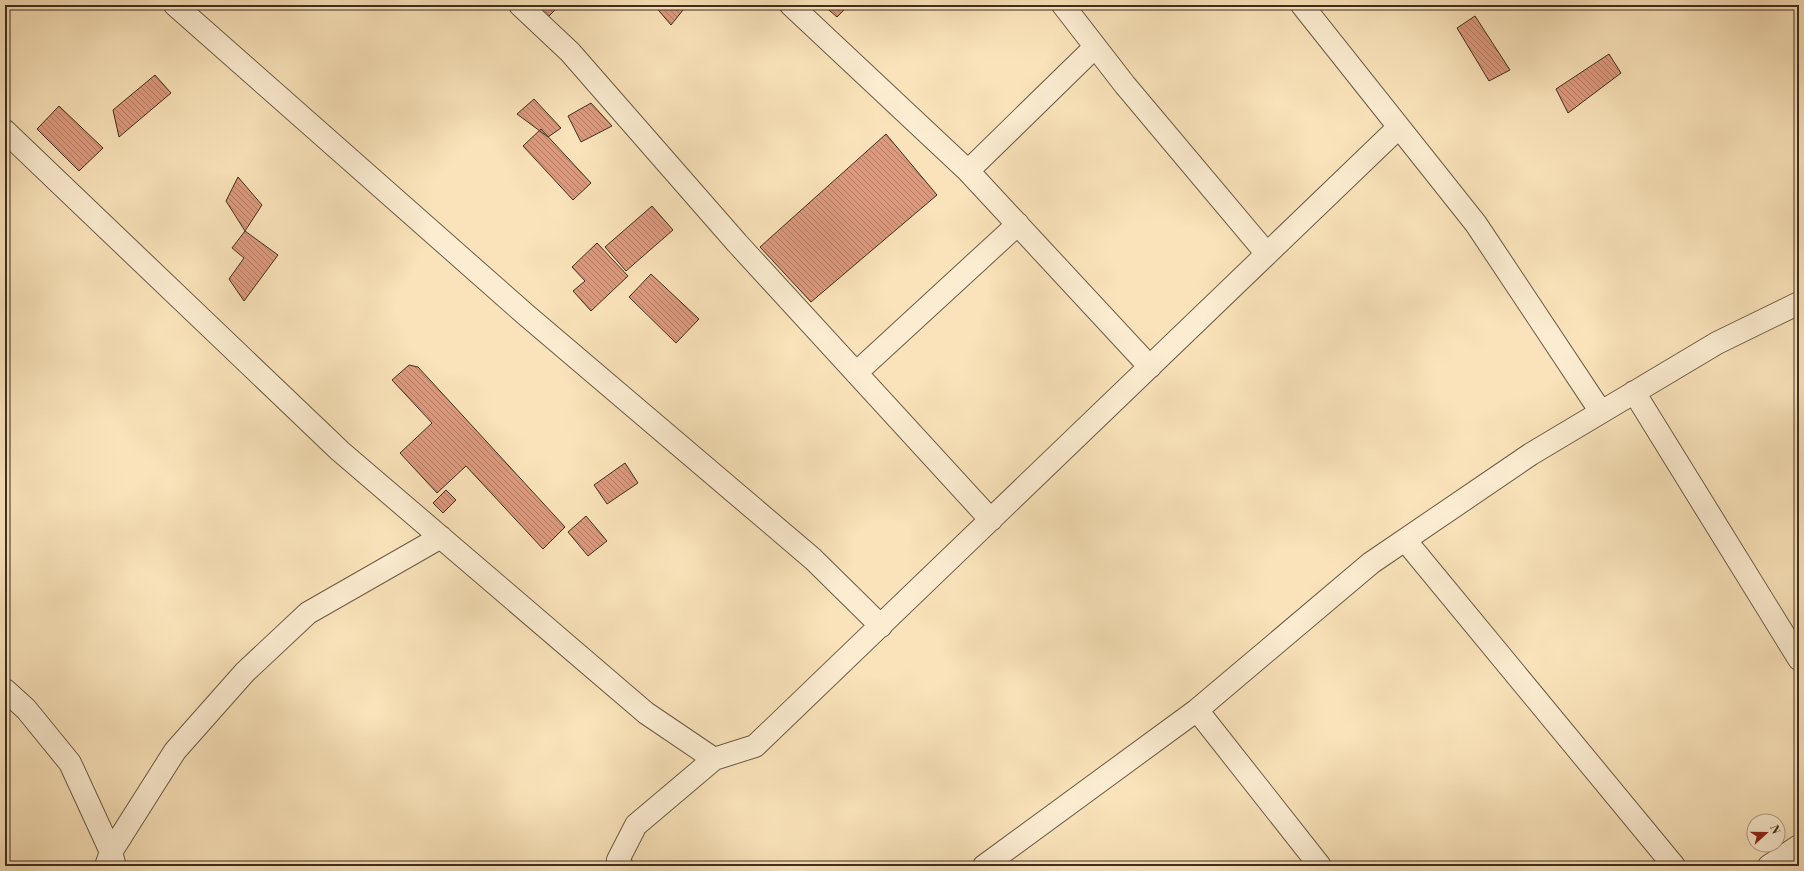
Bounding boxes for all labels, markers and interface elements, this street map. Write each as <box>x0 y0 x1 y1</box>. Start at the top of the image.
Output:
north arrow <box>1746 813 1786 853</box>
text: N <box>1766 823 1783 837</box>

